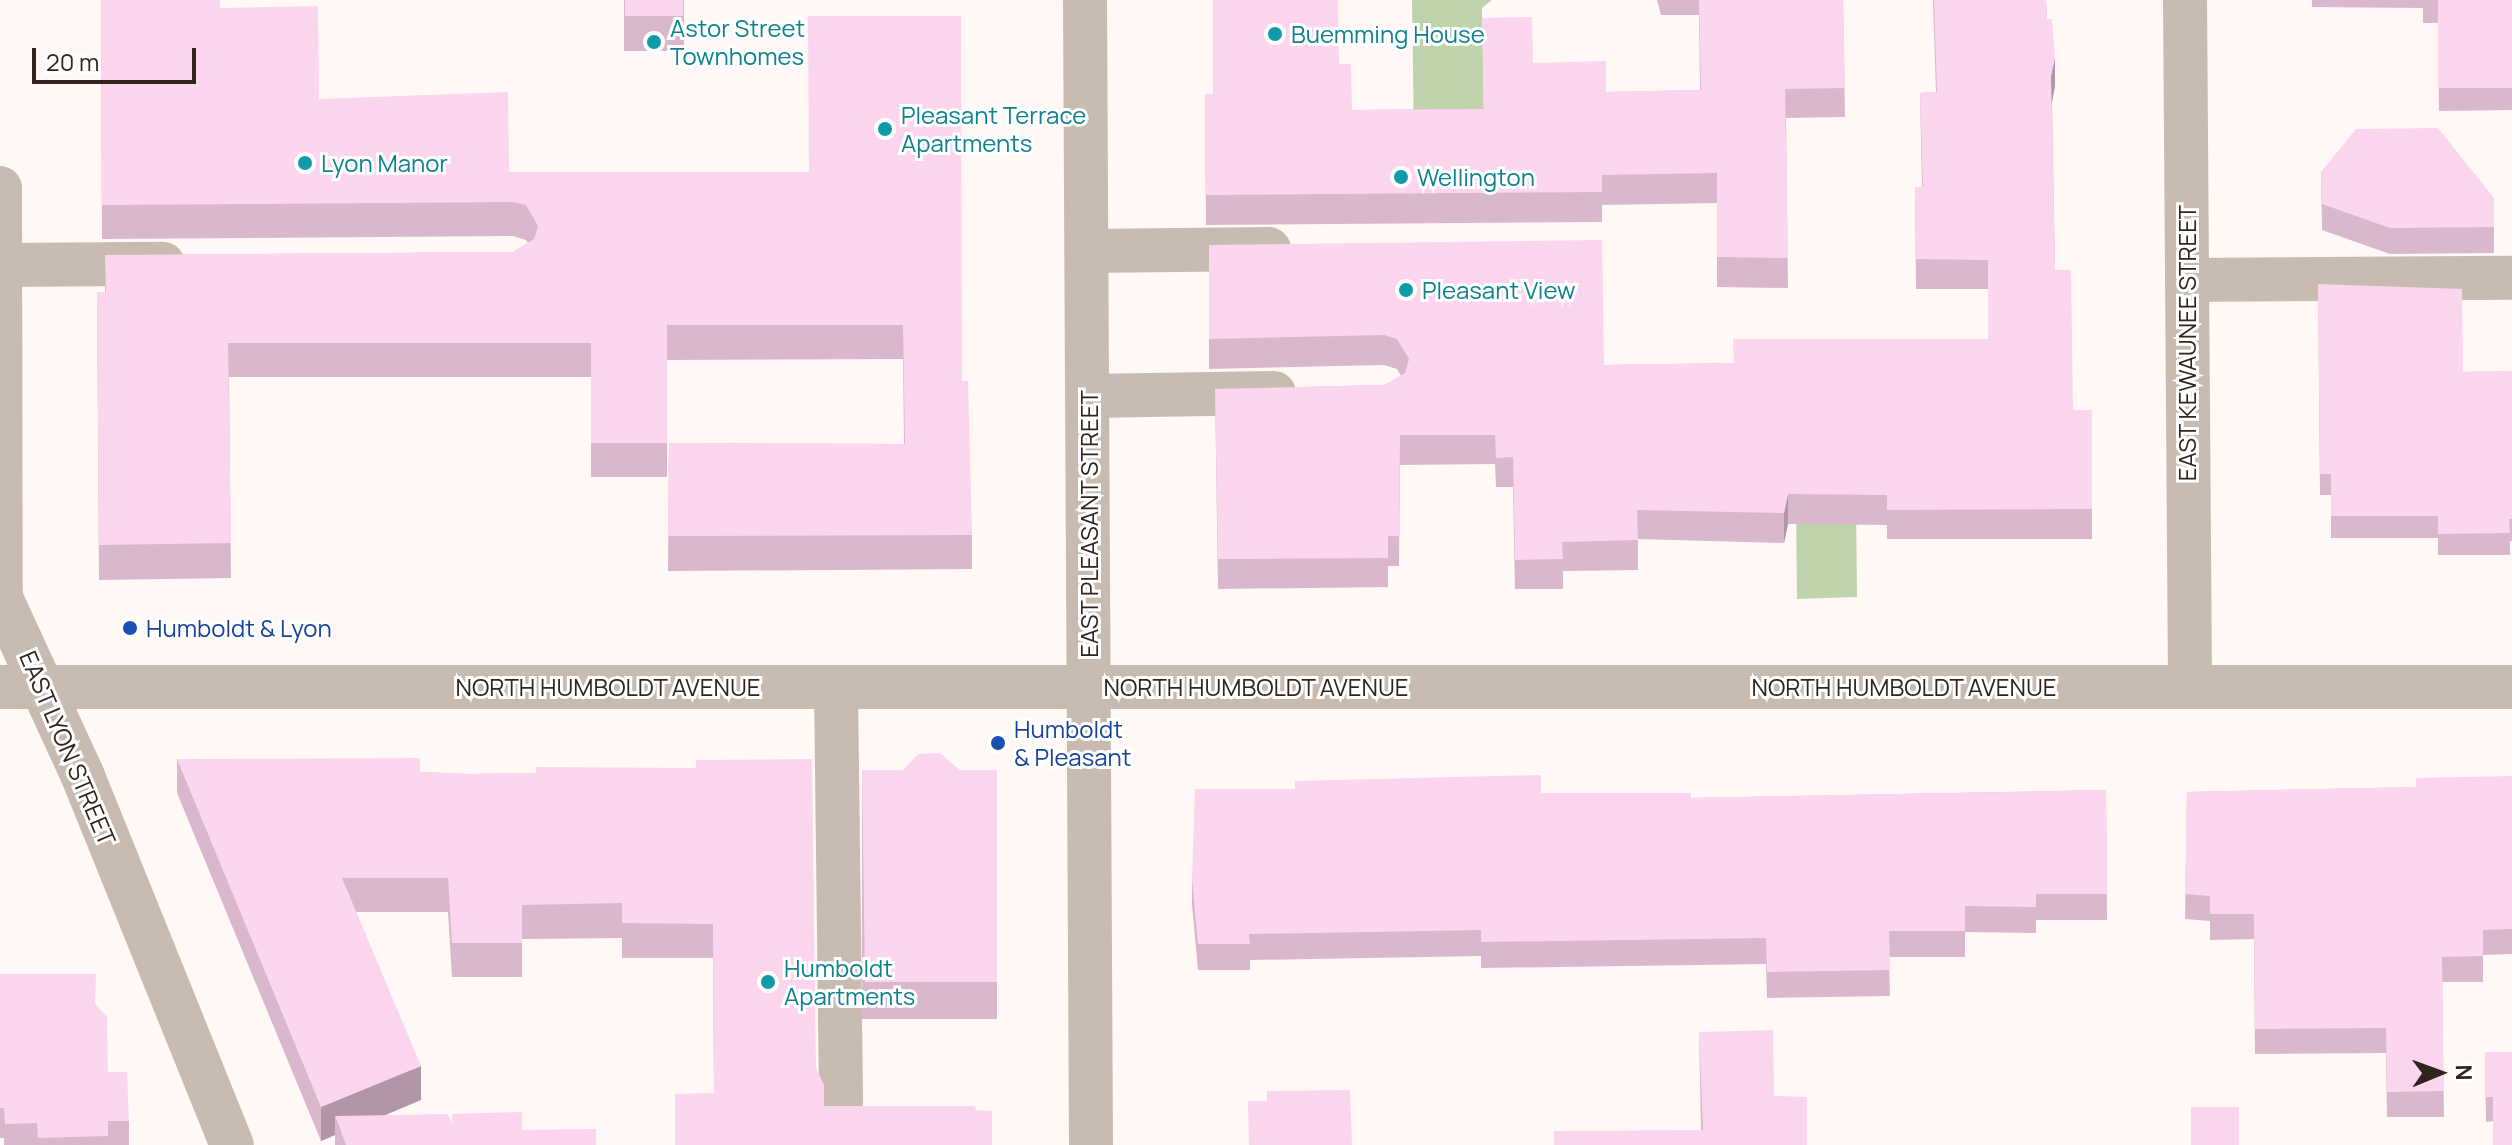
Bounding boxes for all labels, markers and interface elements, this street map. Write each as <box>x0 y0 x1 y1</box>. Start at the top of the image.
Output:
place label: Astor Street Townhomes <box>670 14 805 70</box>
place label: Buemming House <box>1291 20 1485 48</box>
marker: Buemming House <box>1266 25 1284 43</box>
scale bar <box>36 32 200 82</box>
marker: Astor Street Townhomes <box>645 33 663 51</box>
text: 20 m <box>46 45 99 78</box>
place label: Pleasant Terrace Apartments <box>901 101 1086 157</box>
marker: Pleasant Terrace Apartments <box>876 120 894 138</box>
place label: Lyon Manor <box>321 149 448 177</box>
marker: Lyon Manor <box>296 154 314 172</box>
place label: Wellington <box>1417 163 1535 191</box>
marker: Wellington <box>1392 168 1410 186</box>
street label: EAST KEWAUNEE STREET <box>2173 204 2201 482</box>
place label: Pleasant View <box>1422 276 1575 304</box>
marker: Pleasant View <box>1397 281 1415 299</box>
street label: EAST PLEASANT STREET <box>1075 390 1103 658</box>
place label: Humboldt & Lyon <box>146 614 332 642</box>
marker: Humboldt & Lyon <box>121 619 139 637</box>
street label: EAST LYON STREET <box>14 646 122 850</box>
street label: NORTH HUMBOLDT AVENUE <box>455 673 761 701</box>
street label: NORTH HUMBOLDT AVENUE <box>1103 673 1409 701</box>
street label: NORTH HUMBOLDT AVENUE <box>1751 673 2057 701</box>
place label: Humboldt & Pleasant <box>1014 715 1131 771</box>
marker: Humboldt & Pleasant <box>989 734 1007 752</box>
place label: Humboldt Apartments <box>784 954 915 1010</box>
marker: Humboldt Apartments <box>759 973 777 991</box>
north arrow <box>2400 1033 2480 1113</box>
text: N <box>2449 1064 2479 1081</box>

